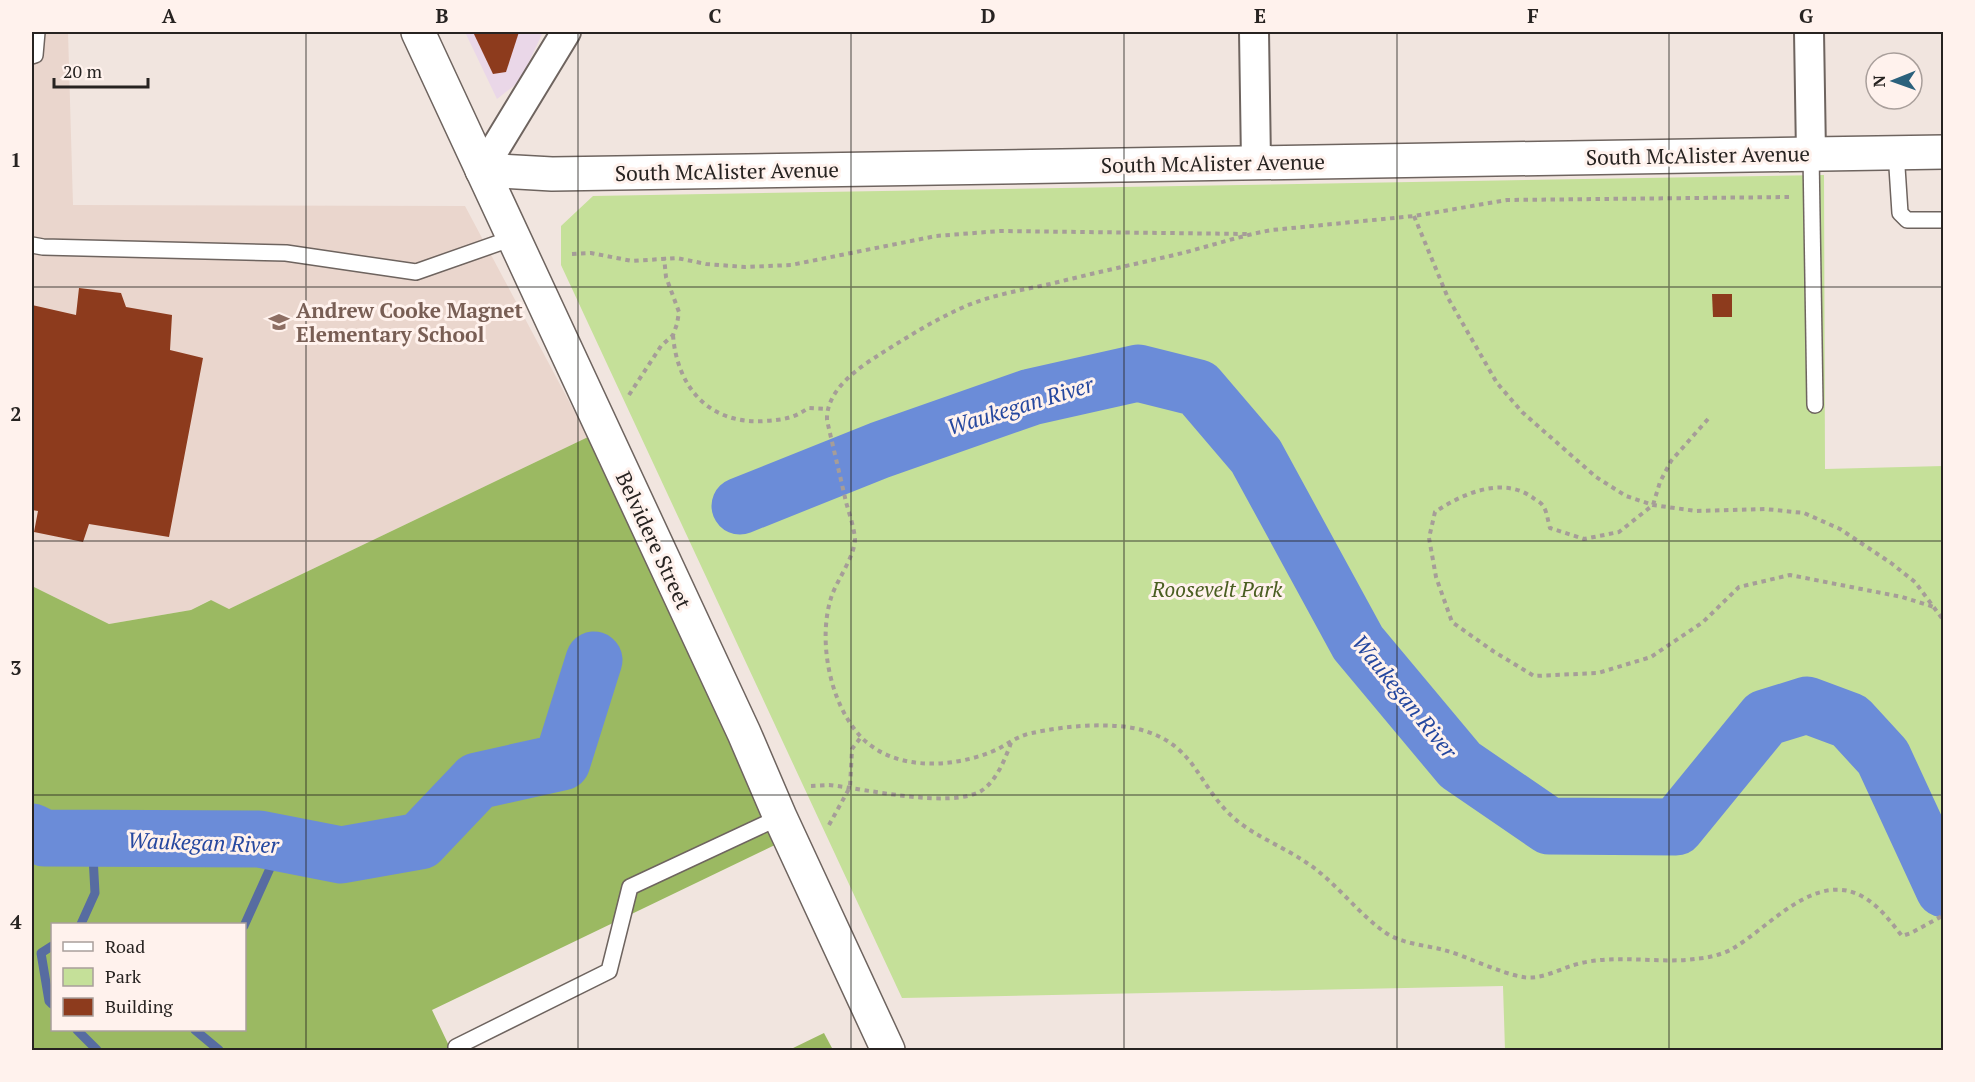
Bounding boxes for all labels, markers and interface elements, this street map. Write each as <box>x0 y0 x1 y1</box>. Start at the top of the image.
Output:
text: A <box>162 2 177 29</box>
text: B <box>436 2 449 29</box>
text: C <box>708 2 722 29</box>
text: D <box>981 2 995 29</box>
text: E <box>1254 2 1266 29</box>
text: F <box>1527 2 1539 29</box>
text: G <box>1799 2 1813 29</box>
scale bar <box>54 51 148 89</box>
north arrow <box>1864 51 1924 111</box>
text: 20 m <box>63 59 103 83</box>
text: N <box>1868 75 1890 88</box>
street label: South McAlister Avenue <box>1586 139 1810 171</box>
text: 1 <box>10 146 22 173</box>
street label: South McAlister Avenue <box>1101 147 1325 179</box>
street label: South McAlister Avenue <box>615 155 839 187</box>
place label: Andrew Cooke Magnet Elementary School <box>296 296 524 348</box>
school or university icon: Andrew Cooke Magnet Elementary School <box>267 310 291 334</box>
water label: Waukegan River <box>943 369 1098 441</box>
text: 2 <box>10 400 22 427</box>
street label: Belvidere Street <box>610 467 698 614</box>
park label: Roosevelt Park <box>1151 575 1283 603</box>
water label: Waukegan River <box>1346 628 1465 765</box>
text: 3 <box>10 654 22 681</box>
water label: Waukegan River <box>127 825 281 859</box>
text: 4 <box>10 908 22 935</box>
legend <box>51 923 246 1031</box>
text: Road <box>105 934 145 958</box>
text: Park <box>105 964 142 988</box>
text: Building <box>105 994 173 1018</box>

